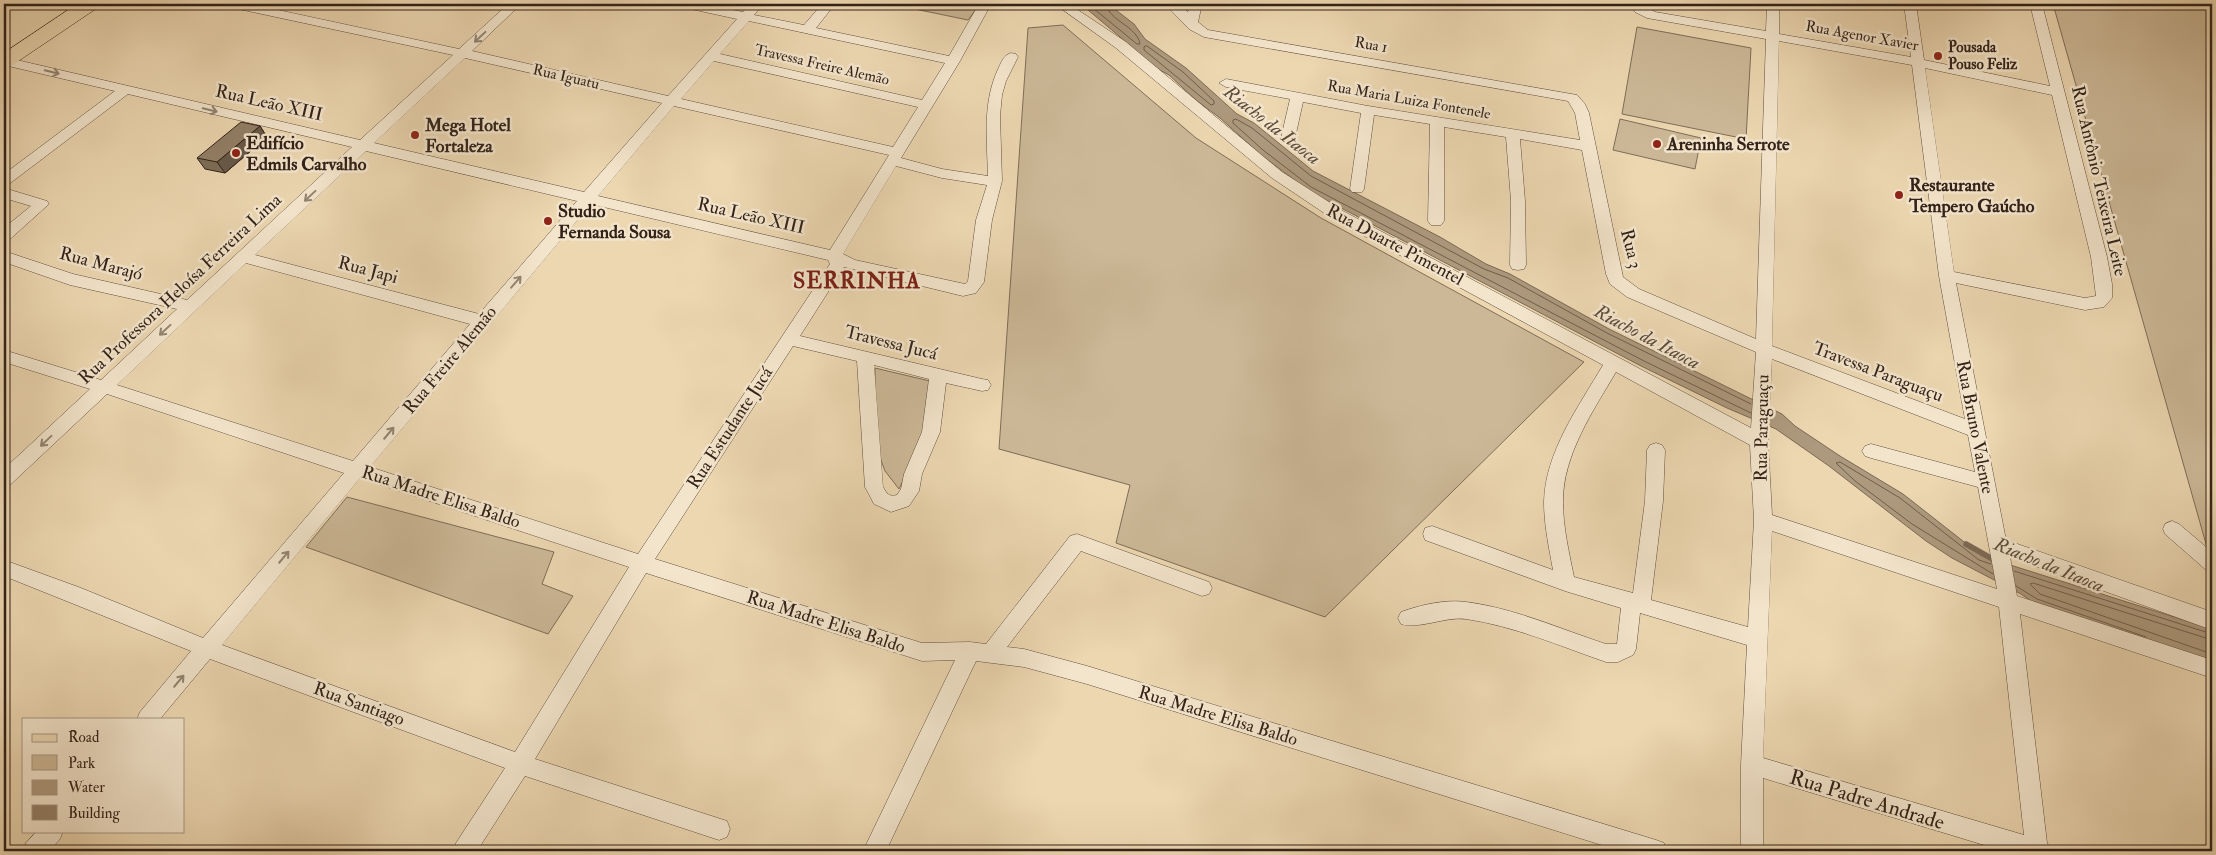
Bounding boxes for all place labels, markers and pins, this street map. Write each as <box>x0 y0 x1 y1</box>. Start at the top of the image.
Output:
place label: Pousada Pouso Feliz <box>1948 38 2018 74</box>
marker: Pousada Pouso Feliz <box>1932 50 1944 62</box>
place label: Mega Hotel Fortaleza <box>424 114 511 158</box>
marker: Mega Hotel Fortaleza <box>409 129 421 141</box>
place label: Edifício Edmils Carvalho <box>246 132 367 176</box>
place label: Areninha Serrote <box>1666 133 1790 156</box>
marker: Areninha Serrote <box>1651 138 1663 150</box>
marker: Edifício Edmils Carvalho <box>230 147 242 159</box>
place label: Restaurante Tempero Gaúcho <box>1908 174 2035 218</box>
marker: Restaurante Tempero Gaúcho <box>1893 189 1905 201</box>
place label: Studio Fernanda Sousa <box>558 200 671 244</box>
marker: Studio Fernanda Sousa <box>542 215 554 227</box>

